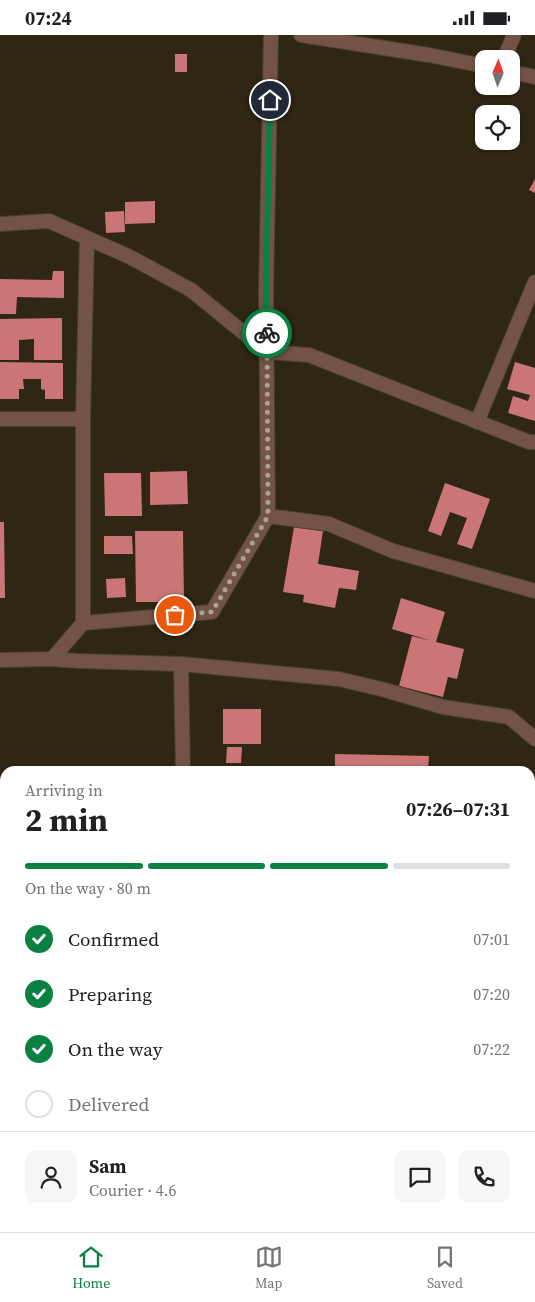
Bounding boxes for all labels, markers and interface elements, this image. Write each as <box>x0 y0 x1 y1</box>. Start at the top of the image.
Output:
text: 07:24 <box>25 5 72 31</box>
north arrow <box>475 50 520 95</box>
map controls <box>475 50 520 150</box>
pin <box>249 79 291 121</box>
icon: home <box>256 86 284 114</box>
button: locate <box>475 105 520 150</box>
courier <box>242 308 292 358</box>
icon: bike <box>253 319 281 347</box>
pin <box>154 594 196 636</box>
icon: bag <box>161 601 189 629</box>
text: Arriving in <box>25 779 103 801</box>
text: 07:26–07:31 <box>406 796 510 822</box>
text: 2 min <box>25 798 108 842</box>
text: On the way · 80 m <box>25 877 151 899</box>
icon: check <box>25 925 53 953</box>
text: Confirmed <box>68 926 159 952</box>
text: 07:01 <box>473 928 510 950</box>
icon: check <box>25 980 53 1008</box>
text: Preparing <box>68 981 152 1007</box>
text: 07:20 <box>473 983 510 1005</box>
icon: check <box>25 1035 53 1063</box>
text: On the way <box>68 1036 163 1062</box>
text: 07:22 <box>473 1038 510 1060</box>
text: Delivered <box>68 1091 149 1117</box>
button: person <box>25 1151 77 1203</box>
button: chat <box>394 1151 446 1203</box>
button: phone <box>458 1151 510 1203</box>
text: Sam <box>89 1153 127 1179</box>
text: Courier · 4.6 <box>89 1179 177 1201</box>
tab: Home <box>72 1243 110 1293</box>
tab: Map <box>255 1243 283 1293</box>
tab: Saved <box>427 1243 463 1293</box>

